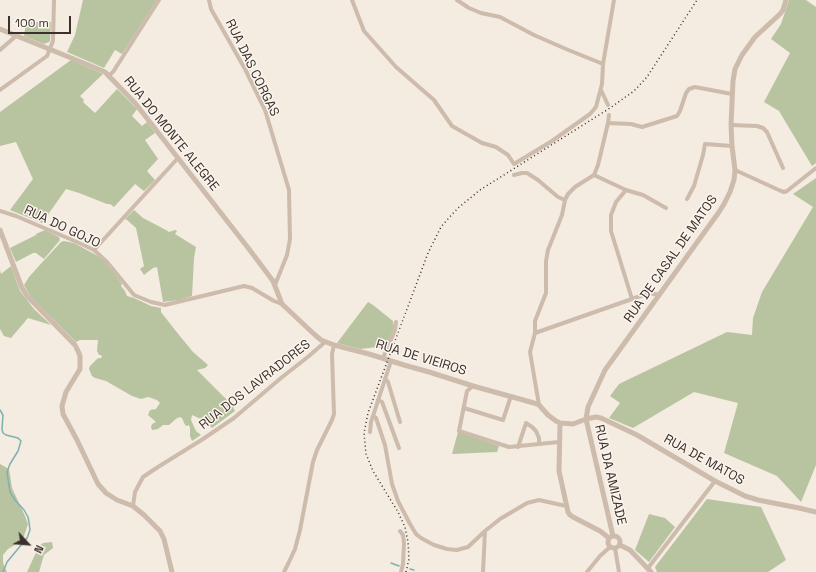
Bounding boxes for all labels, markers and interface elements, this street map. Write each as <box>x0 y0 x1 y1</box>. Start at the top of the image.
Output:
scale bar <box>10 8 73 34</box>
text: 100 m <box>15 15 49 31</box>
street label: RUA DAS CORGAS <box>222 17 282 119</box>
street label: RUA DO MONTE ALEGRE <box>120 74 222 194</box>
street label: RUA DE CASAL DE MATOS <box>621 192 721 326</box>
street label: RUA DO GOJO <box>21 203 103 251</box>
street label: RUA DOS LAVRADORES <box>196 337 314 433</box>
street label: RUA DE VIEIROS <box>374 337 468 379</box>
street label: RUA DA AMIZADE <box>591 423 629 527</box>
street label: RUA DE MATOS <box>661 431 747 489</box>
north arrow <box>8 524 48 564</box>
text: N <box>31 543 47 556</box>

